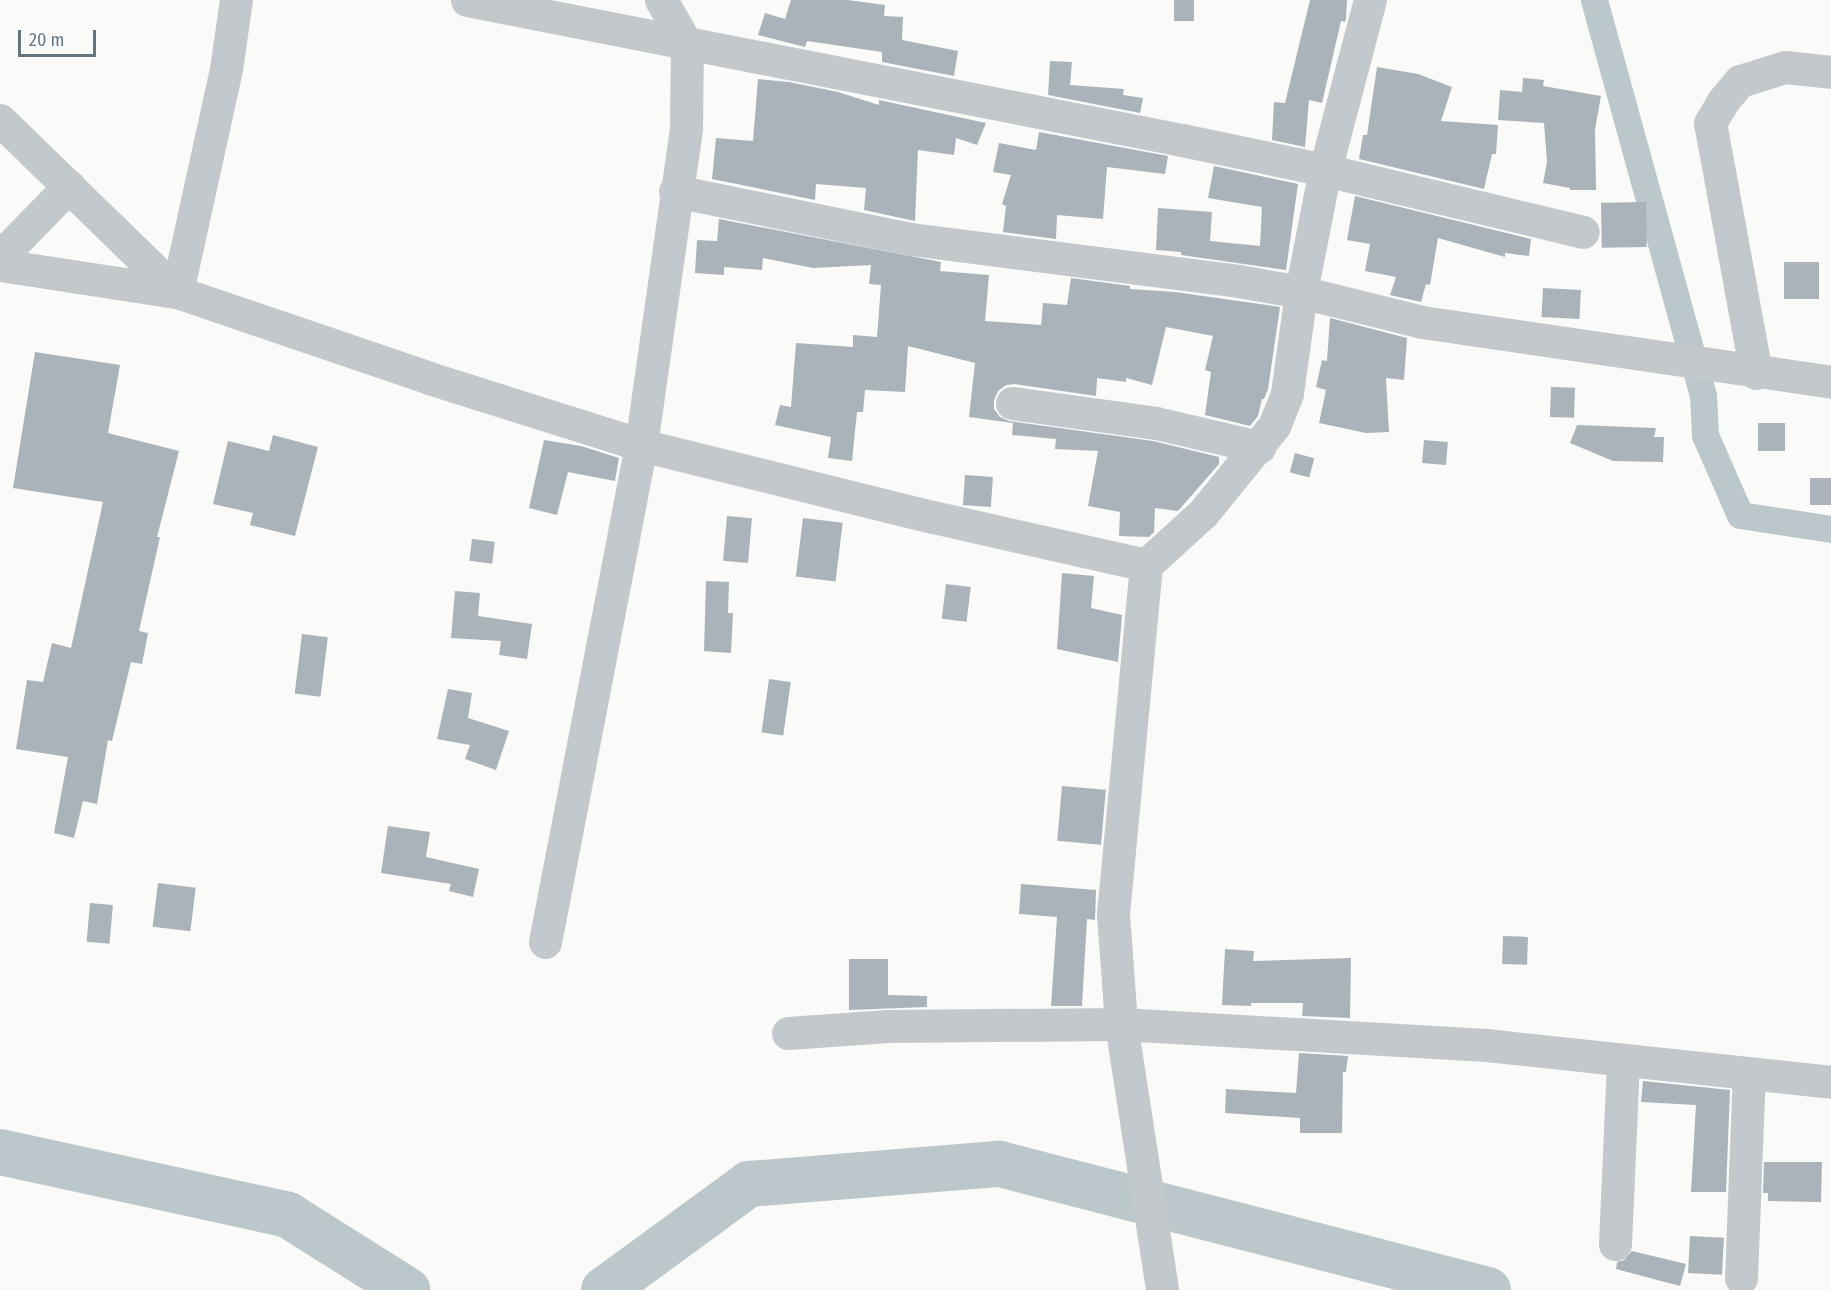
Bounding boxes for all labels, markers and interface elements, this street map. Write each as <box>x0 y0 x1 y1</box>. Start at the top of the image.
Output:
scale bar <box>21 18 99 56</box>
text: 20 m <box>29 29 64 51</box>

